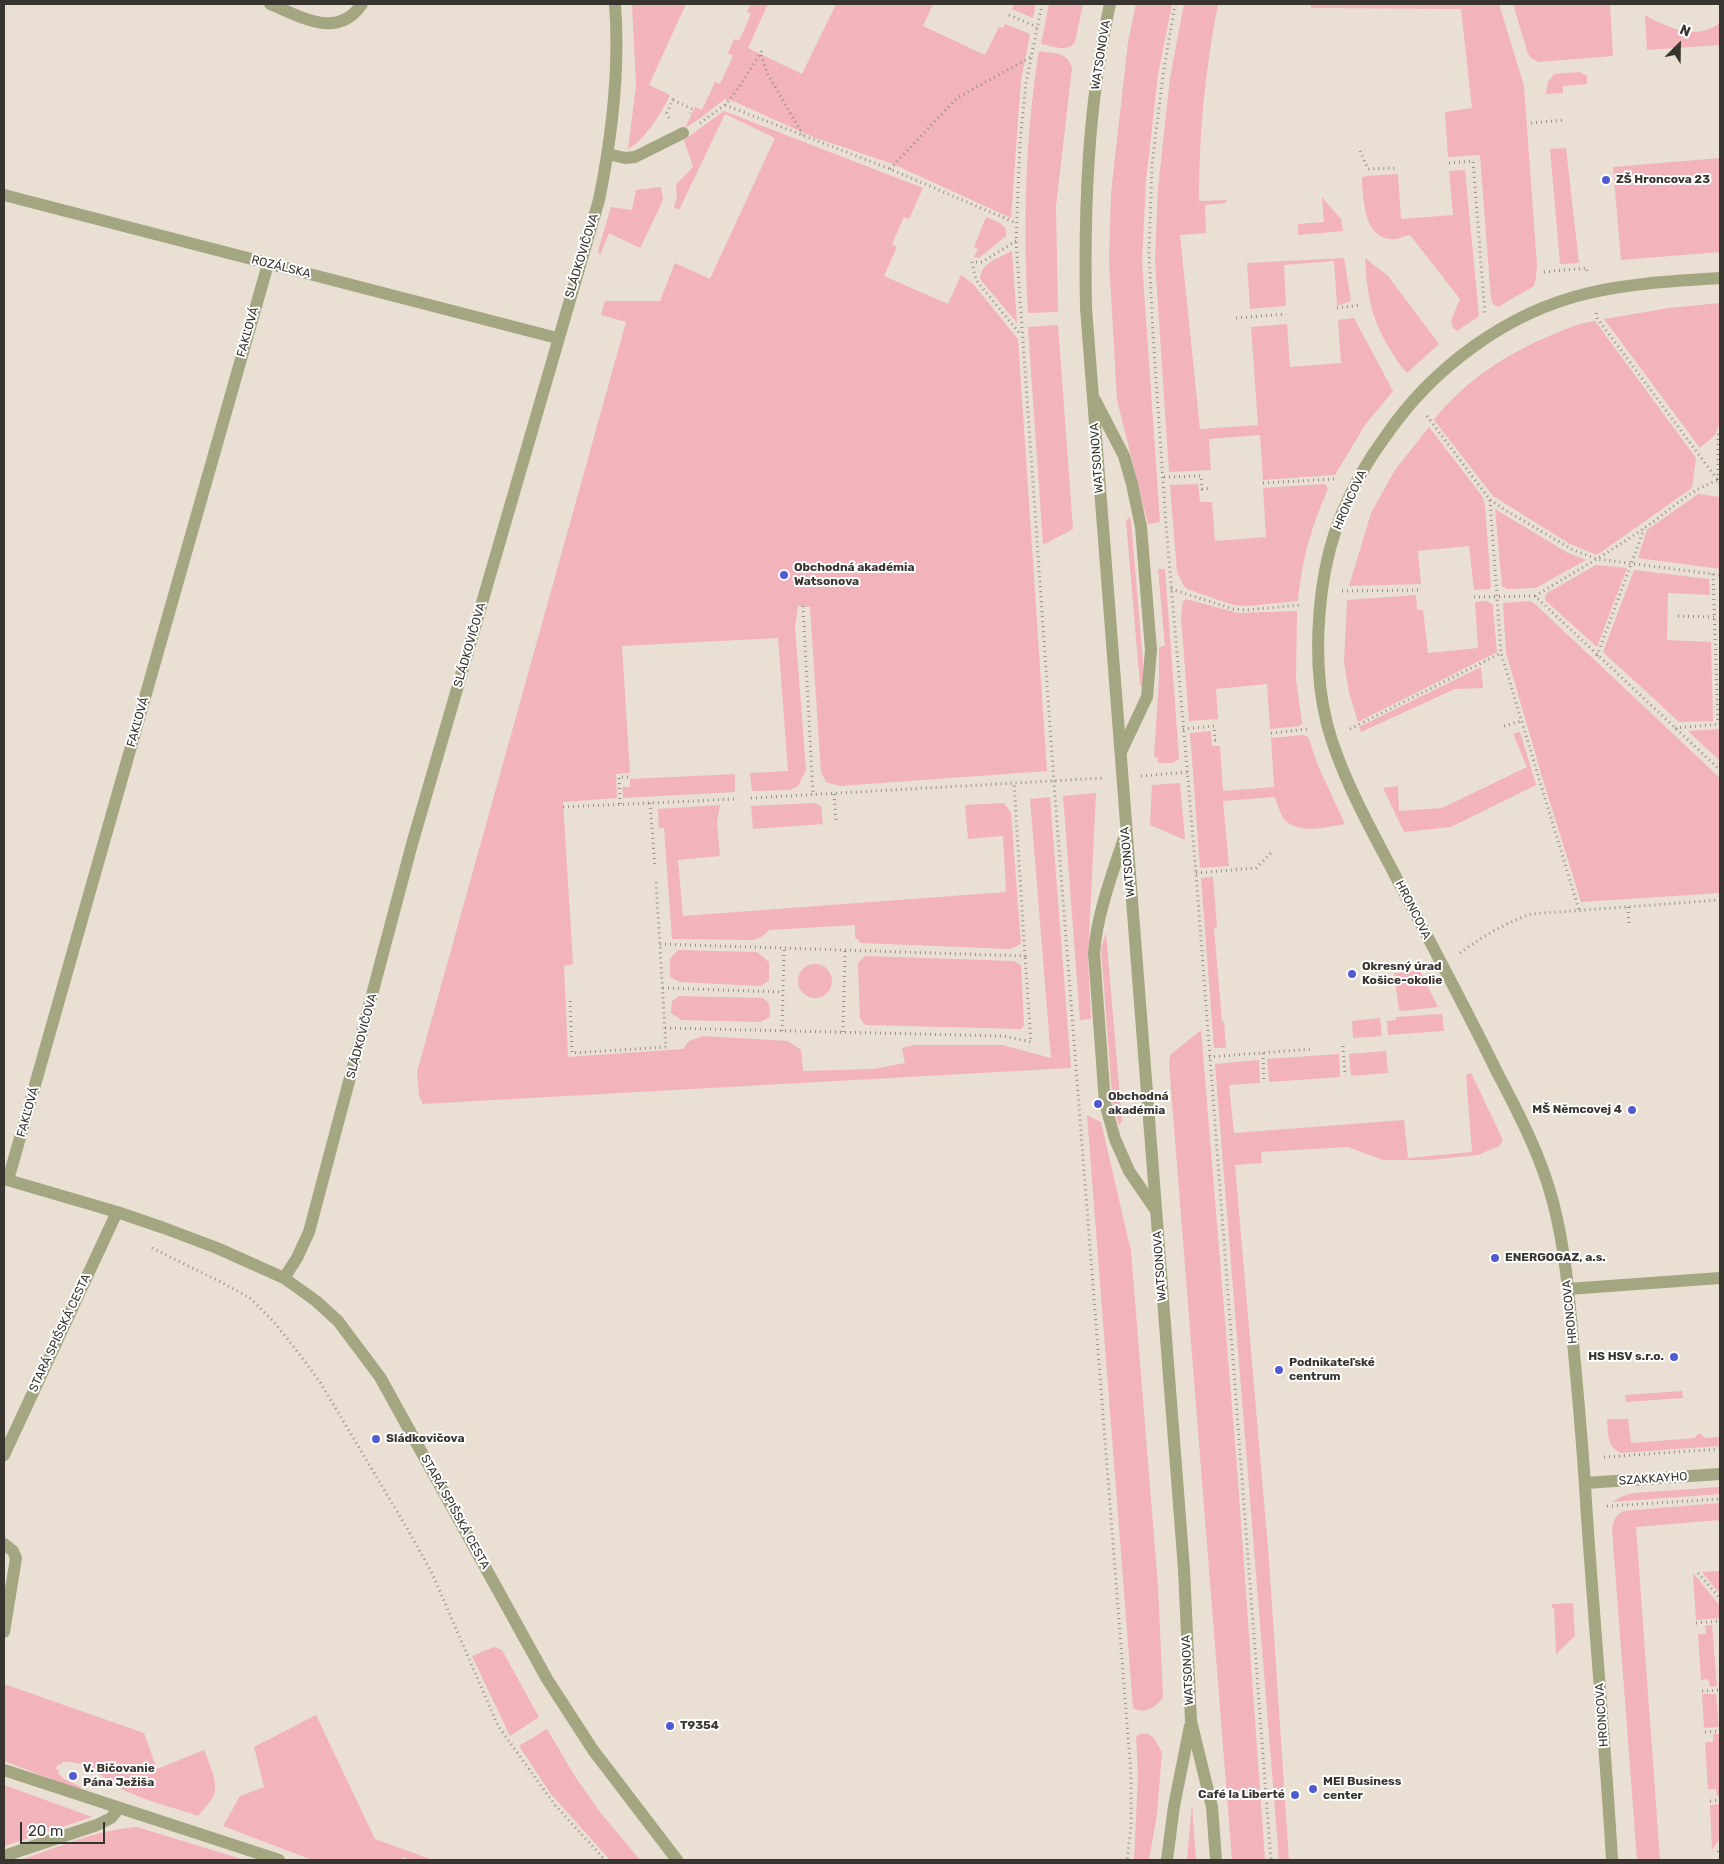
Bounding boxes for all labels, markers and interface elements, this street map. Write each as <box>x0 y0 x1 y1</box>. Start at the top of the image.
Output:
street label: WATSONOVA <box>1088 19 1114 91</box>
north arrow <box>1654 20 1704 70</box>
text: N <box>1677 21 1693 41</box>
place label: ZŠ Hroncova 23 <box>1616 173 1710 187</box>
marker: ZŠ Hroncova 23 <box>1600 174 1612 186</box>
street label: SLÁDKOVIČOVA <box>562 212 602 300</box>
street label: ROZÁLSKA <box>250 253 312 281</box>
street label: FAKĽOVÁ <box>234 305 262 359</box>
street label: WATSONOVA <box>1087 422 1107 494</box>
street label: HRONCOVA <box>1330 468 1370 532</box>
place label: Obchodná akadémia Watsonova <box>794 561 915 589</box>
marker: Obchodná akadémia Watsonova <box>778 569 790 581</box>
street label: SLÁDKOVIČOVA <box>451 601 489 689</box>
street label: FAKĽOVÁ <box>124 695 152 749</box>
street label: WATSONOVA <box>1118 826 1138 898</box>
street label: HRONCOVA <box>1392 878 1434 942</box>
place label: Okresný úrad Košice-okolie <box>1362 960 1442 988</box>
marker: Okresný úrad Košice-okolie <box>1346 968 1358 980</box>
street label: SLÁDKOVIČOVA <box>344 992 380 1080</box>
street label: FAKĽOVÁ <box>14 1085 42 1139</box>
place label: Obchodná akadémia <box>1108 1090 1169 1118</box>
marker: Obchodná akadémia <box>1092 1098 1104 1110</box>
place label: MŠ Němcovej 4 <box>1532 1103 1622 1117</box>
marker: MŠ Němcovej 4 <box>1626 1104 1638 1116</box>
street label: WATSONOVA <box>1150 1230 1170 1302</box>
place label: ENERGOGAZ, a.s. <box>1505 1251 1606 1265</box>
marker: ENERGOGAZ, a.s. <box>1489 1252 1501 1264</box>
street label: STARÁ SPIŠSKÁ CESTA <box>26 1272 94 1394</box>
street label: HRONCOVA <box>1559 1279 1581 1345</box>
place label: HS HSV s.r.o. <box>1588 1350 1664 1364</box>
marker: HS HSV s.r.o. <box>1668 1351 1680 1363</box>
place label: Podnikateľské centrum <box>1289 1356 1375 1384</box>
marker: Podnikateľské centrum <box>1273 1364 1285 1376</box>
place label: Sládkovičova <box>386 1432 465 1446</box>
marker: Sládkovičova <box>370 1433 382 1445</box>
street label: STARÁ SPIŠSKÁ CESTA <box>418 1452 492 1572</box>
street label: SZAKKAYHO <box>1618 1469 1688 1489</box>
street label: WATSONOVA <box>1179 1634 1197 1706</box>
street label: HRONCOVA <box>1593 1683 1611 1747</box>
place label: T9354 <box>680 1719 719 1733</box>
marker: T9354 <box>664 1720 676 1732</box>
place label: V. Bičovanie Pána Ježiša <box>83 1762 155 1790</box>
marker: V. Bičovanie Pána Ježiša <box>67 1770 79 1782</box>
place label: MEI Business center <box>1323 1775 1401 1803</box>
marker: MEI Business center <box>1307 1783 1319 1795</box>
place label: Café la Liberté <box>1198 1788 1285 1802</box>
marker: Café la Liberté <box>1289 1789 1301 1801</box>
scale bar <box>22 1812 108 1844</box>
text: 20 m <box>28 1822 63 1840</box>

